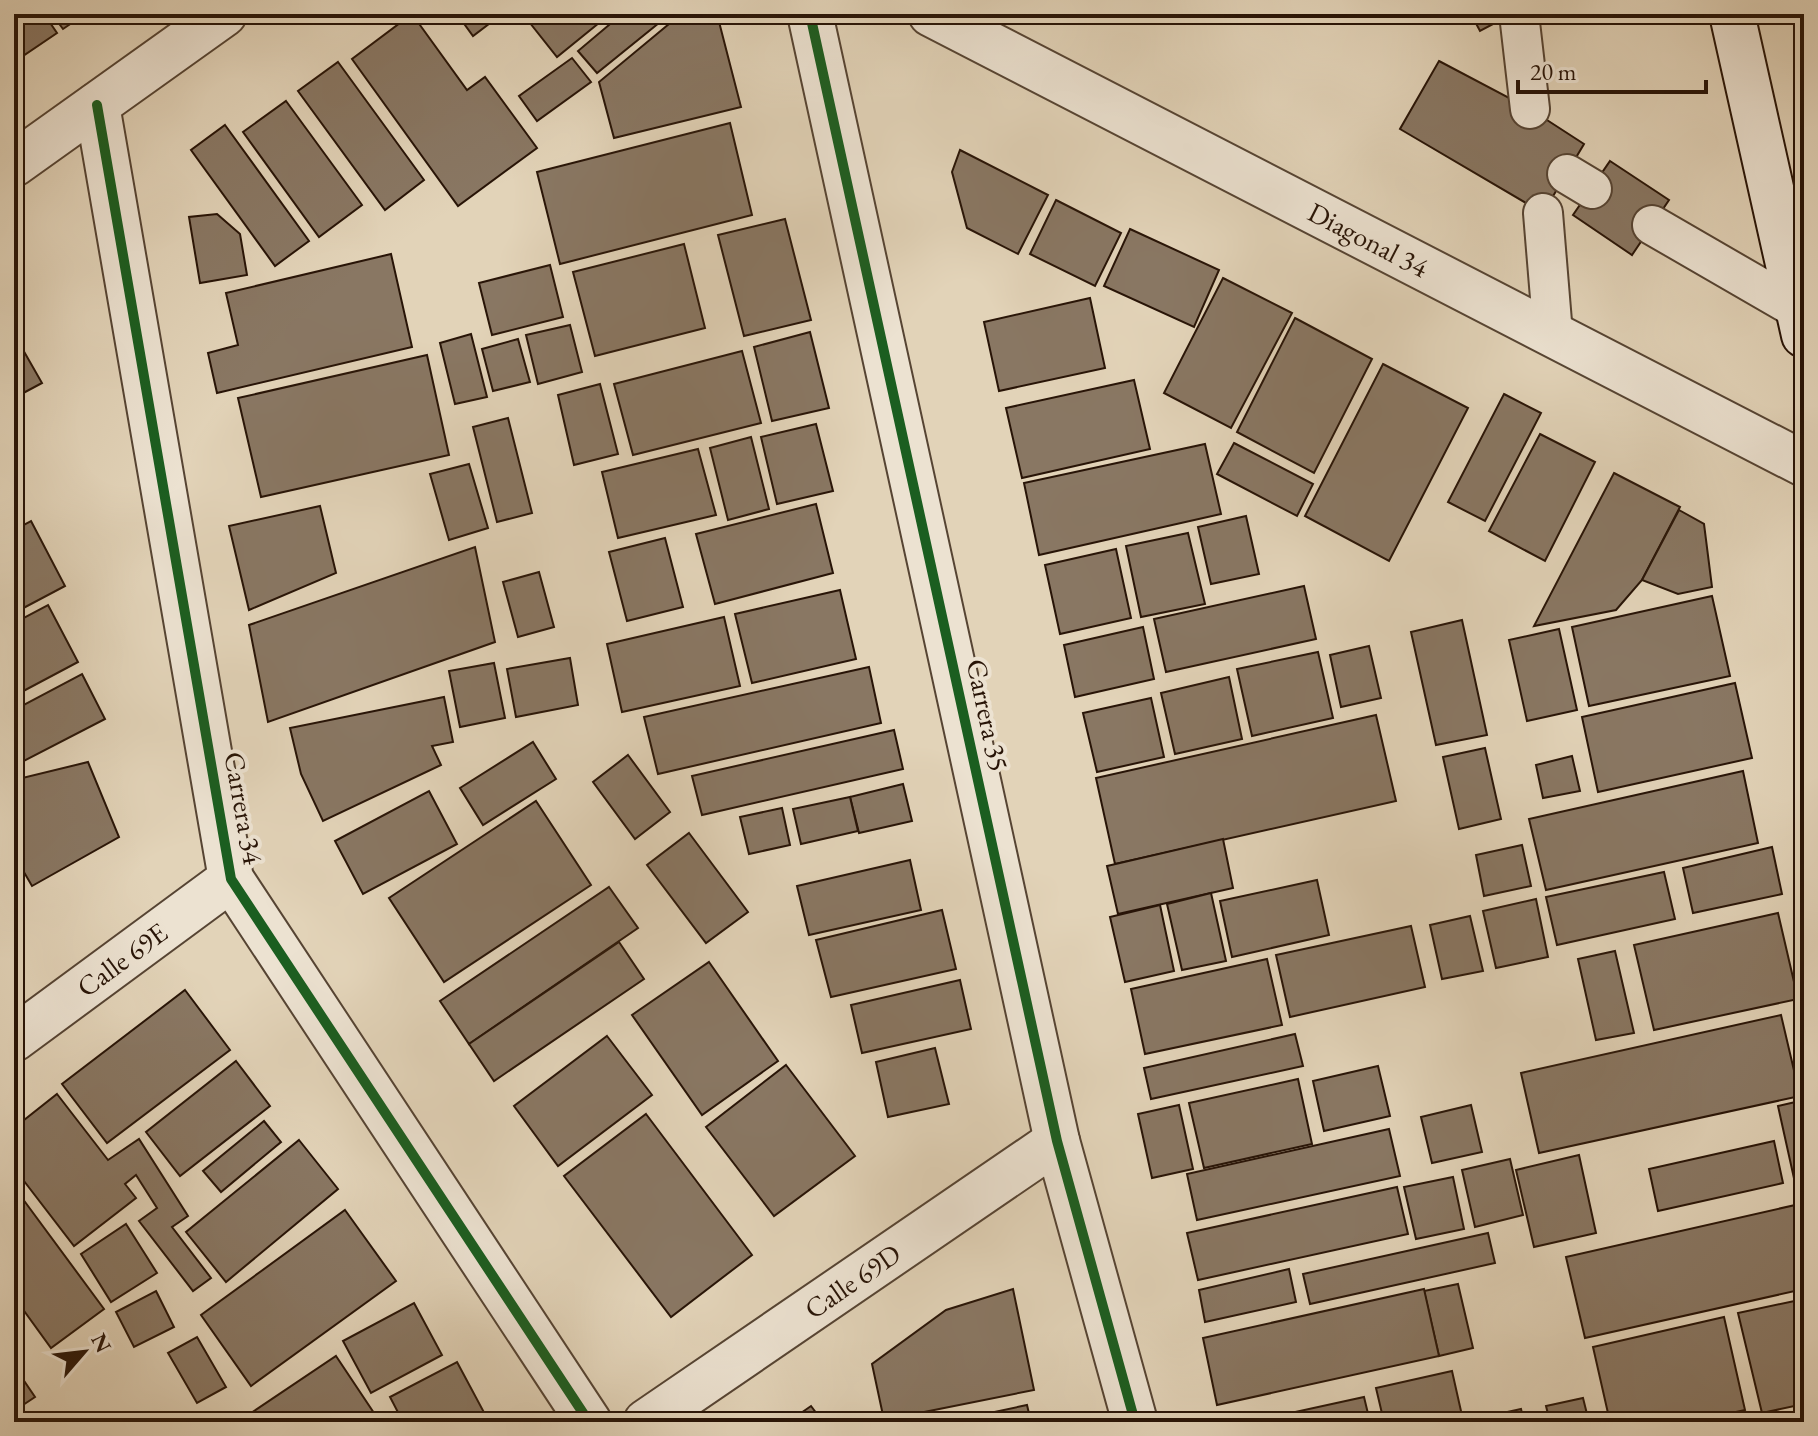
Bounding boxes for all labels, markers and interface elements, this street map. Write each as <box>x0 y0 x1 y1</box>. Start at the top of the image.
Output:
scale bar <box>1518 44 1706 94</box>
text: 20 m <box>1530 56 1577 87</box>
street label: Diagonal 34 <box>1302 194 1435 286</box>
street label: Carrera 35 <box>959 656 1017 774</box>
street label: Carrera 34 <box>216 749 272 868</box>
street label: Calle 69E <box>69 914 174 1005</box>
street label: Calle 69D <box>797 1235 908 1327</box>
north arrow <box>44 1312 124 1392</box>
text: N <box>84 1328 118 1358</box>

